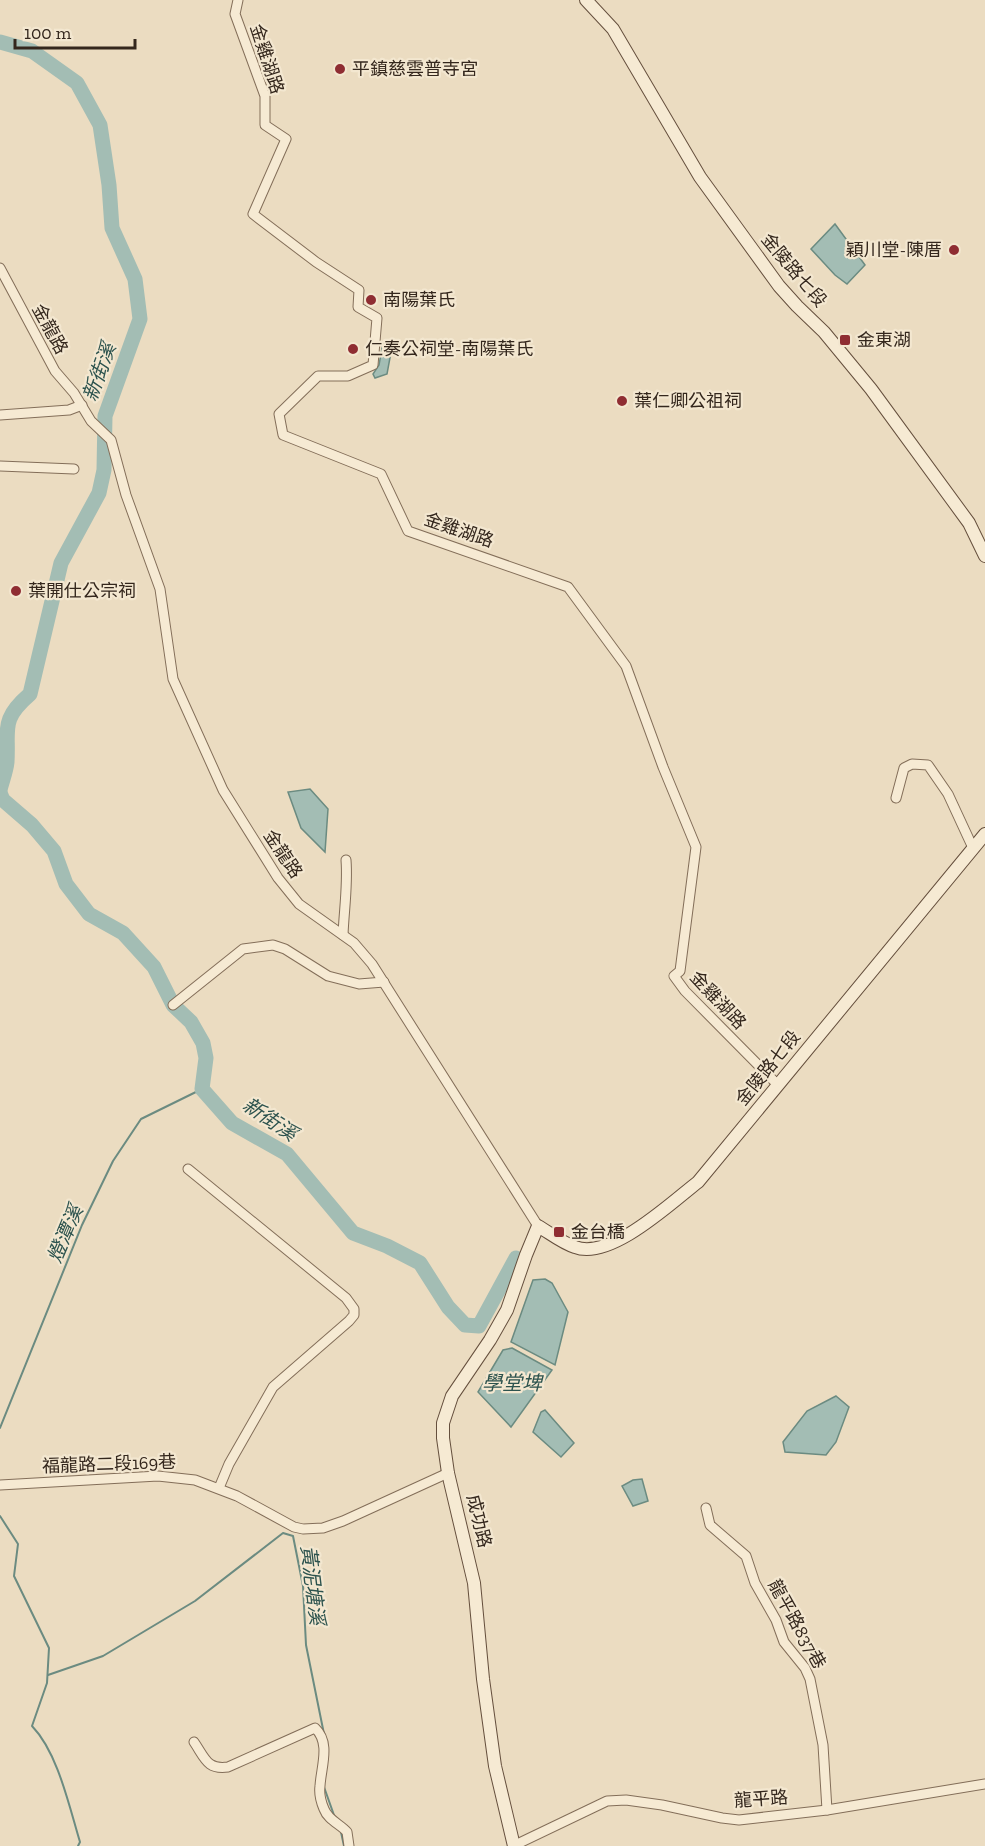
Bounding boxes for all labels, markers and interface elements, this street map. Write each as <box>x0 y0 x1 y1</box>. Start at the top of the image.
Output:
scale bar <box>15 12 135 50</box>
street label: 金雞湖路 <box>245 21 289 97</box>
text: 100 m <box>24 22 72 44</box>
place label: 平鎮慈雲普寺宮 <box>352 58 478 80</box>
marker: 平鎮慈雲普寺宮 <box>333 62 347 76</box>
street label: 金陵路七段 <box>757 228 831 312</box>
place label: 穎川堂-陳厝 <box>846 239 942 261</box>
marker: 穎川堂-陳厝 <box>947 243 961 257</box>
place label: 南陽葉氏 <box>383 289 455 311</box>
marker: 南陽葉氏 <box>364 293 378 307</box>
street label: 金龍路 <box>27 300 73 358</box>
place label: 金東湖 <box>857 329 911 351</box>
marker: 金東湖 <box>838 333 852 347</box>
water label: 新街溪 <box>77 337 122 404</box>
place label: 仁奏公祠堂-南陽葉氏 <box>365 338 533 360</box>
marker: 仁奏公祠堂-南陽葉氏 <box>346 342 360 356</box>
place label: 葉仁卿公祖祠 <box>634 390 742 412</box>
marker: 葉仁卿公祖祠 <box>615 394 629 408</box>
street label: 金雞湖路 <box>421 508 497 552</box>
place label: 葉開仕公宗祠 <box>28 580 136 602</box>
marker: 葉開仕公宗祠 <box>9 584 23 598</box>
street label: 金龍路 <box>259 825 307 883</box>
street label: 金雞湖路 <box>685 966 751 1034</box>
street label: 金陵路七段 <box>731 1026 805 1110</box>
water label: 新街溪 <box>238 1092 304 1147</box>
water label: 燈潭溪 <box>42 1199 89 1266</box>
place label: 金台橋 <box>571 1221 625 1243</box>
marker: 金台橋 <box>552 1225 566 1239</box>
water label: 學堂埤 <box>482 1371 544 1395</box>
street label: 福龍路二段169巷 <box>42 1451 176 1477</box>
street label: 成功路 <box>462 1492 496 1550</box>
water label: 黃泥塘溪 <box>296 1544 330 1629</box>
street label: 龍平路837巷 <box>763 1575 831 1673</box>
street label: 龍平路 <box>733 1786 789 1812</box>

